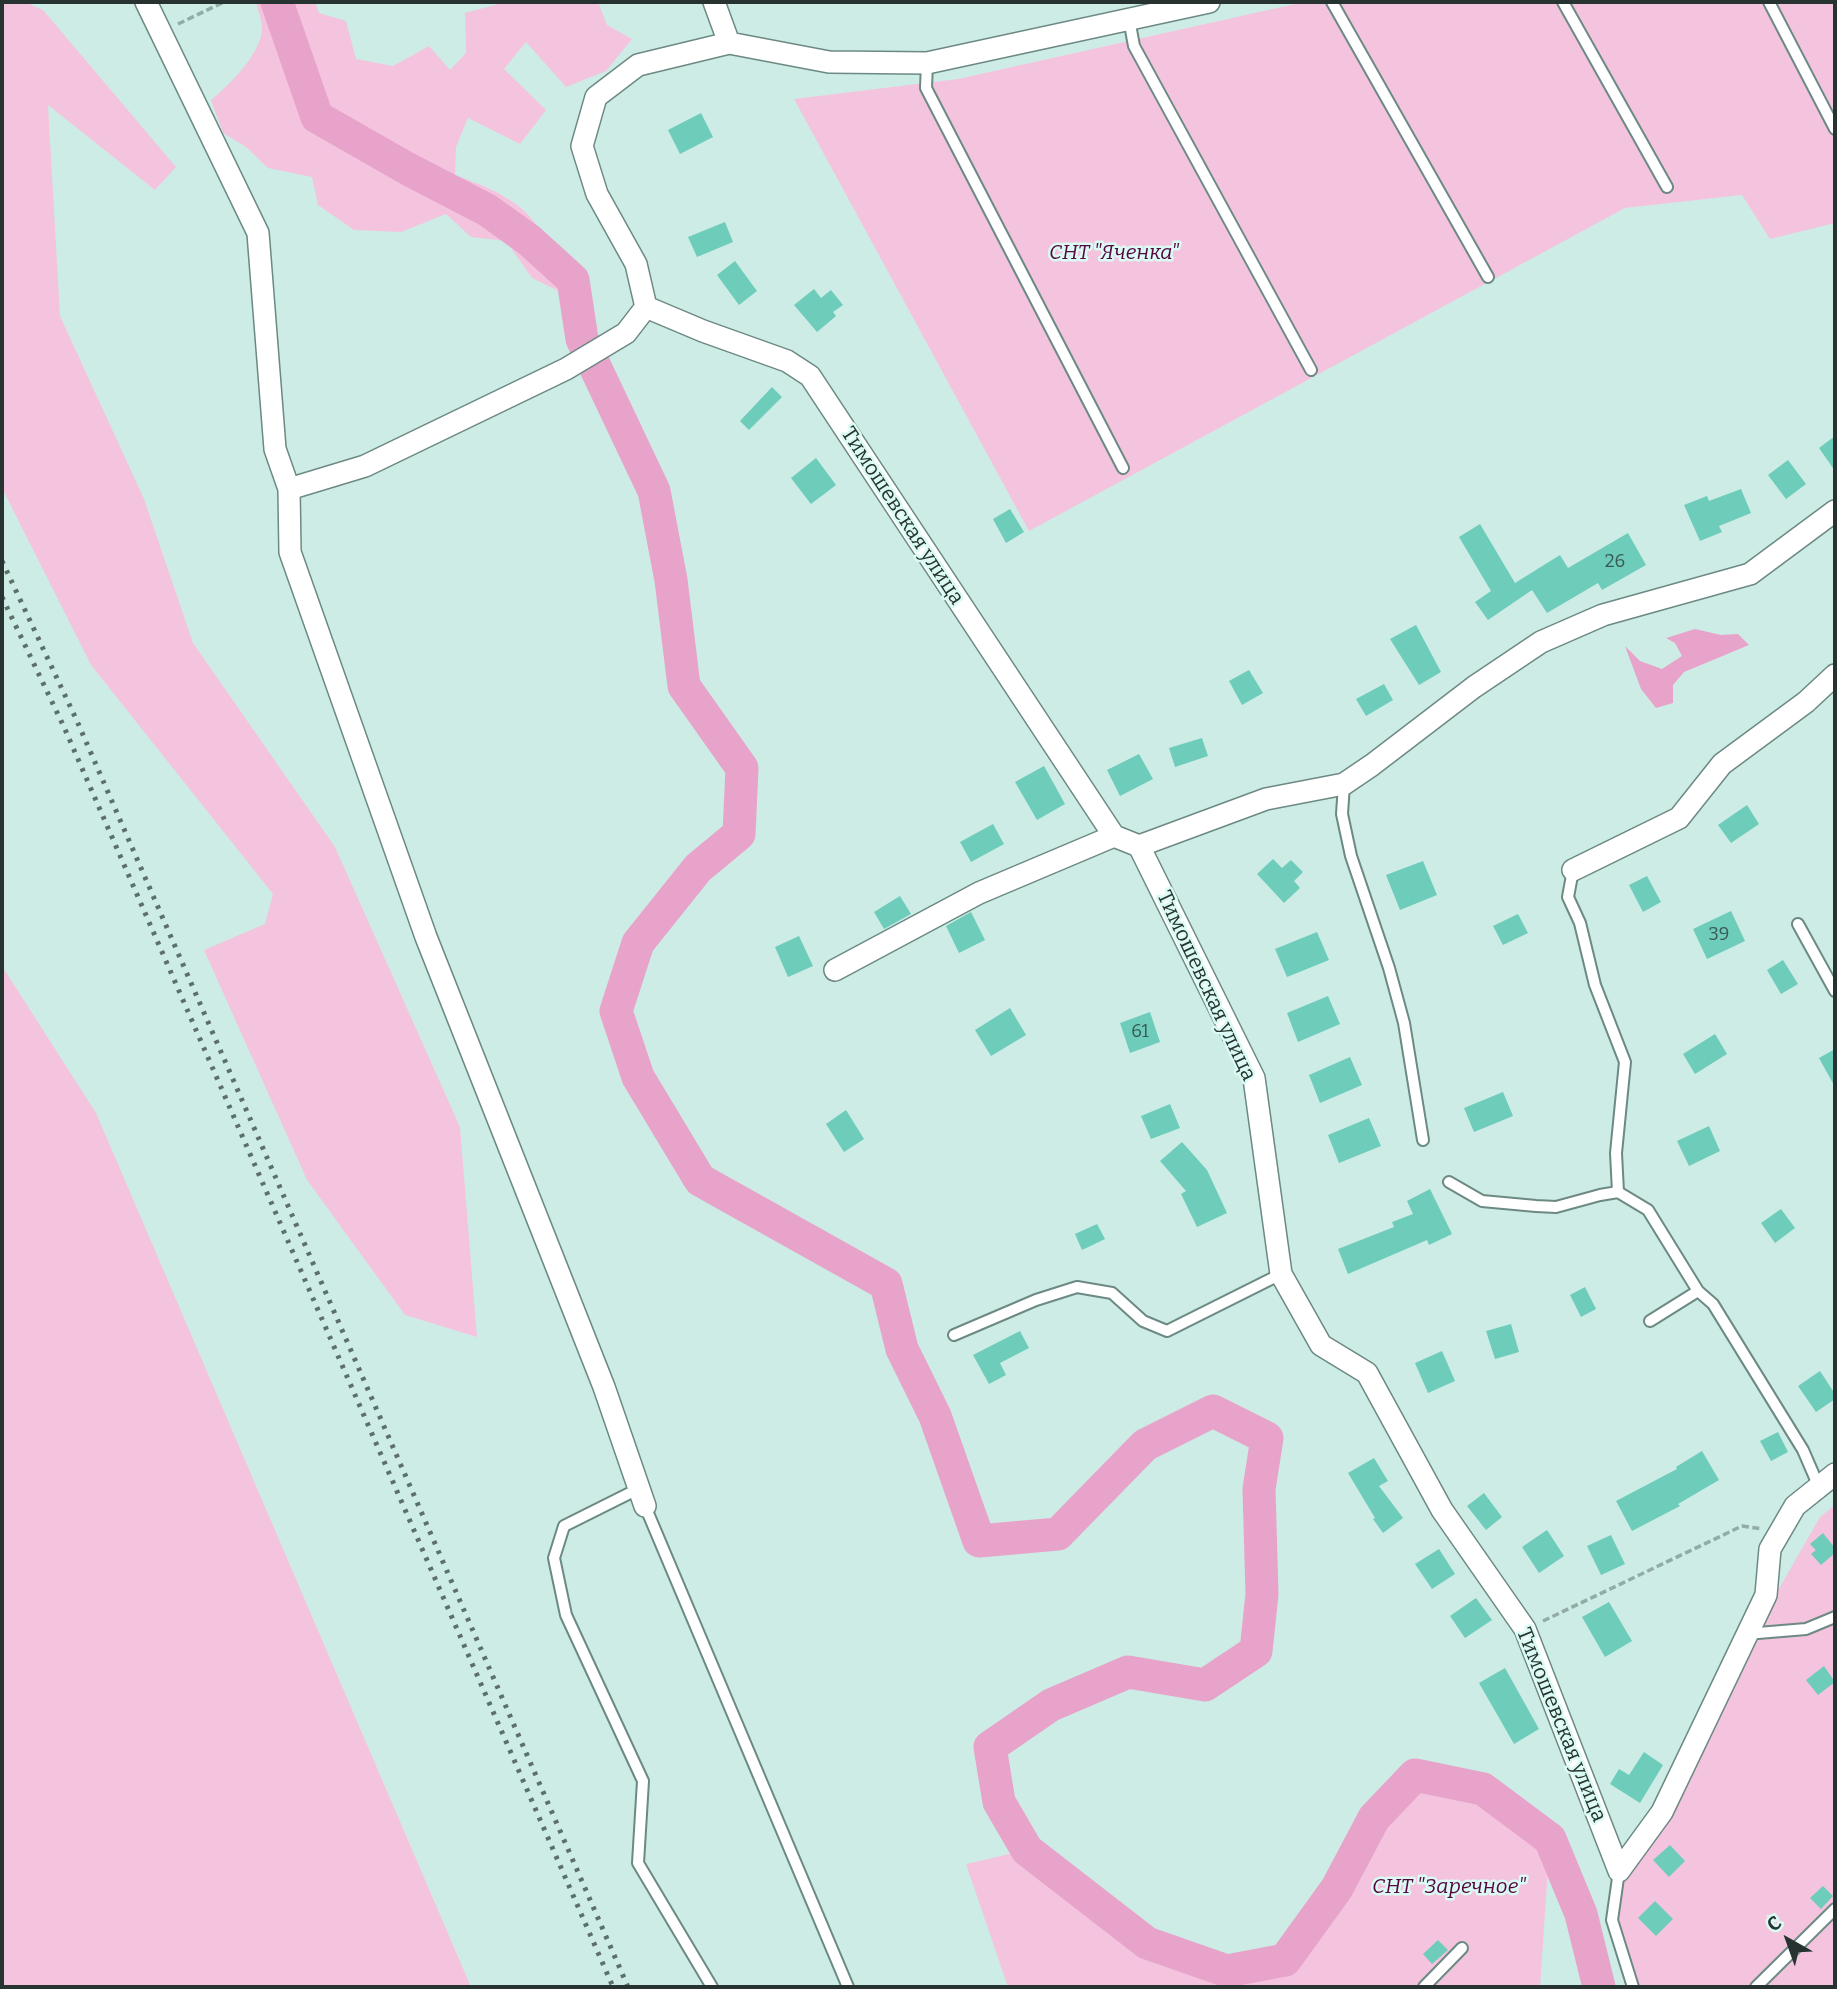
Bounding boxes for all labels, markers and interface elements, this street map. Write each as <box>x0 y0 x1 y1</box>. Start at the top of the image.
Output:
park label: СНТ "Яченка" <box>1049 240 1179 266</box>
street label: Тимошевская улица <box>835 422 969 610</box>
house number: 26 <box>1605 551 1625 573</box>
street label: Тимошевская улица <box>1151 887 1261 1085</box>
house number: 39 <box>1709 924 1729 946</box>
house number: 61 <box>1131 1021 1149 1043</box>
street label: Тимошевская улица <box>1511 1624 1611 1826</box>
park label: СНТ "Заречное" <box>1372 1874 1526 1900</box>
north arrow <box>1753 1905 1823 1975</box>
text: С <box>1762 1911 1786 1936</box>

